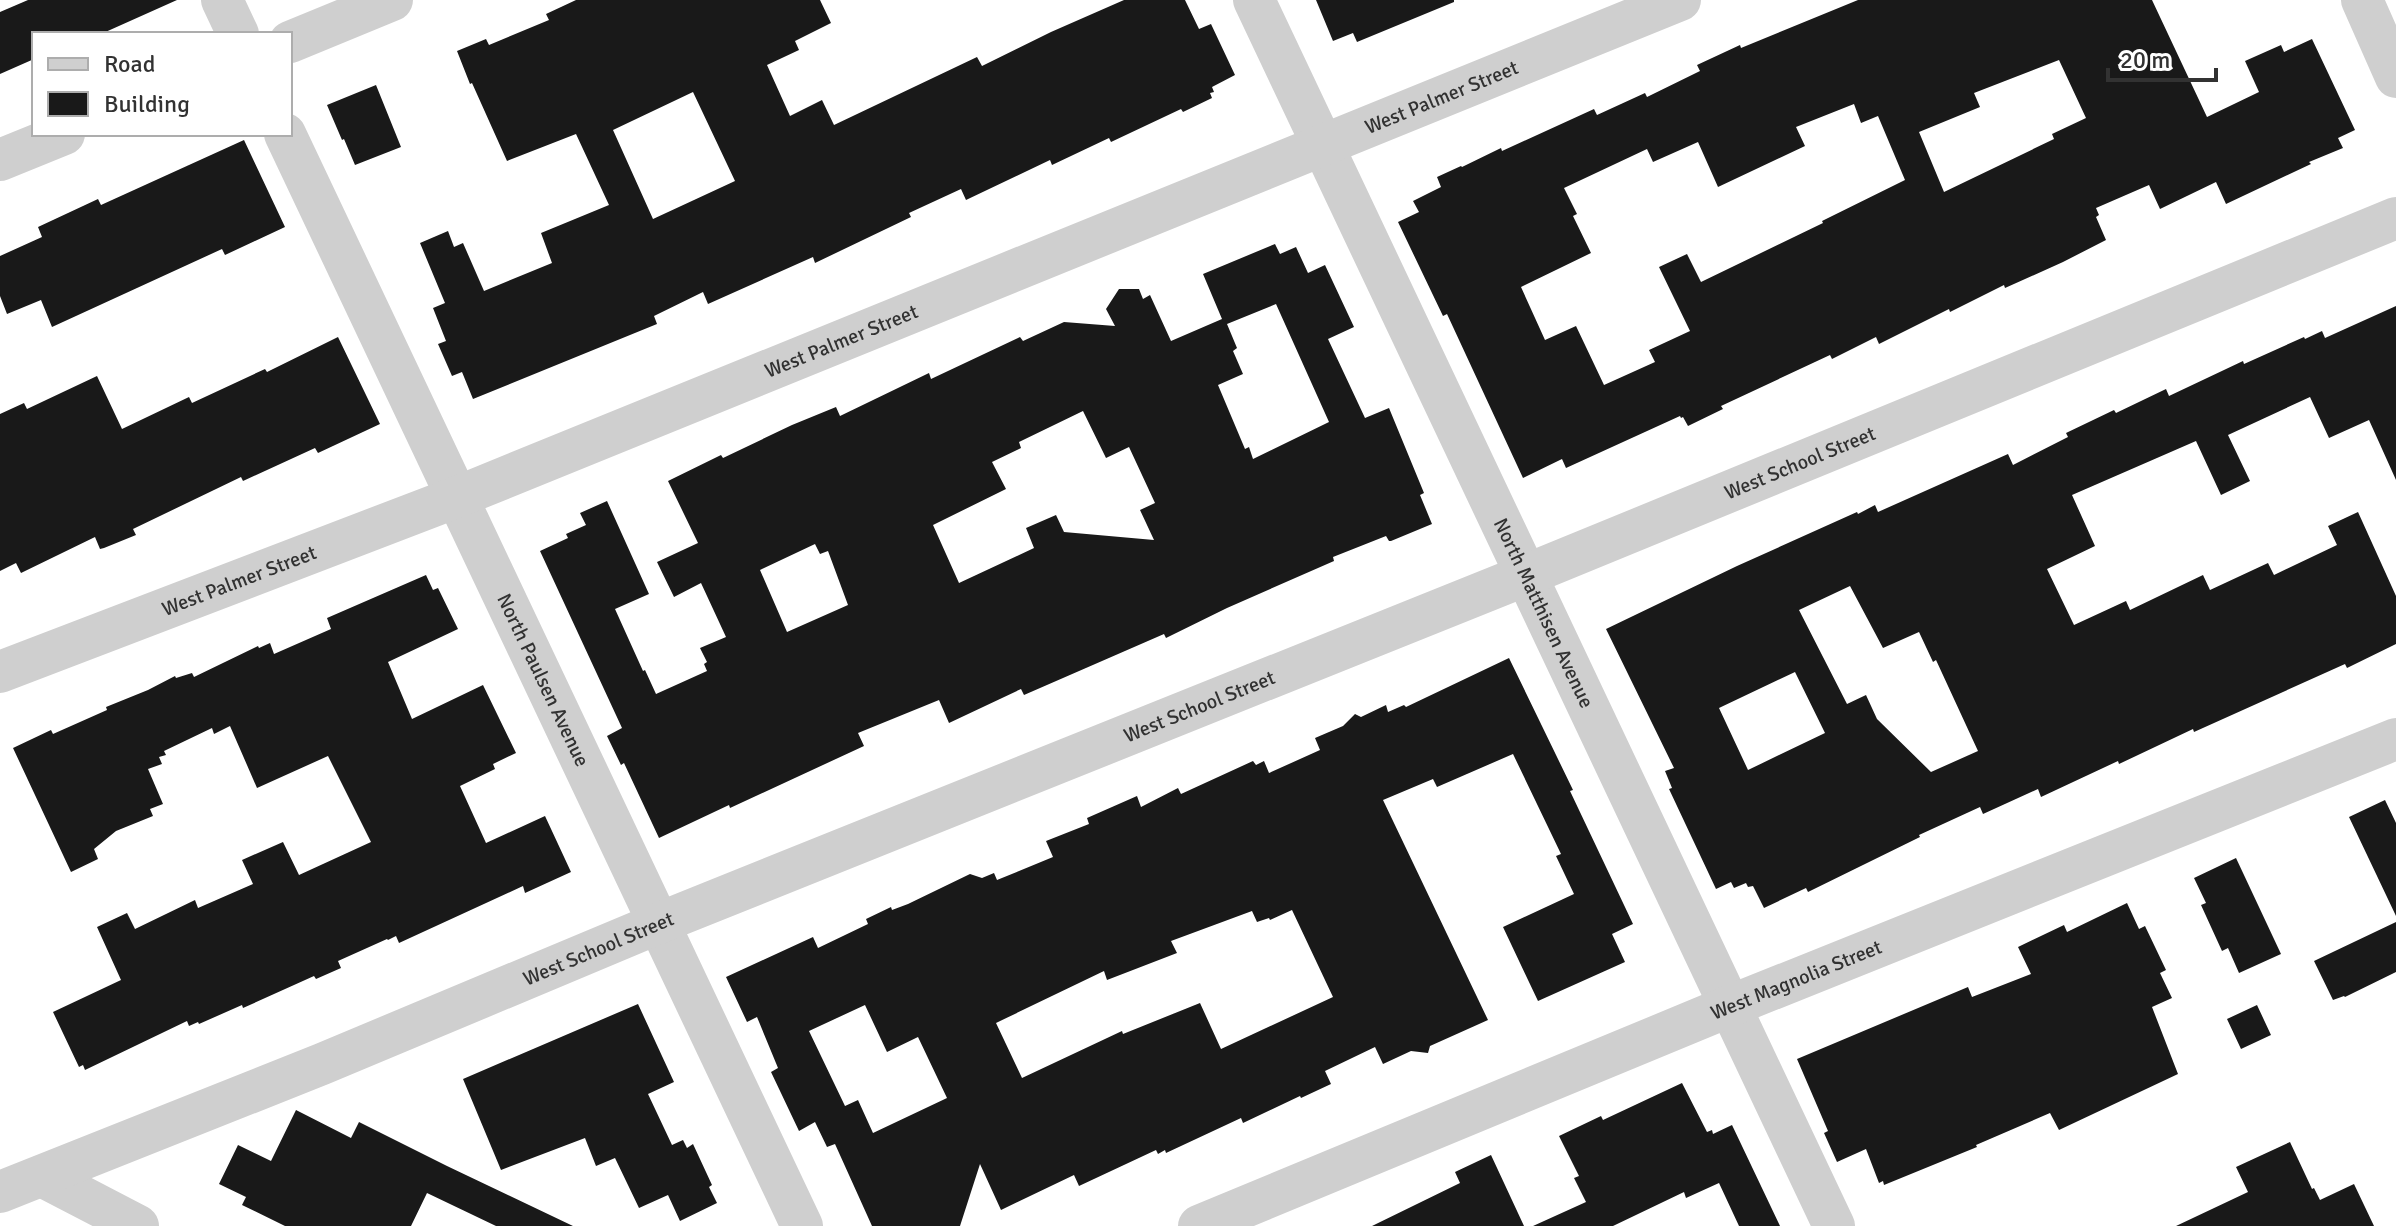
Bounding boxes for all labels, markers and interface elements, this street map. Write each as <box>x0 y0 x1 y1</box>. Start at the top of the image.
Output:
legend <box>32 32 292 136</box>
scale bar <box>2108 32 2216 82</box>
text: 20 m <box>2120 45 2170 75</box>
text: Road <box>104 49 155 79</box>
street label: West Palmer Street <box>1361 55 1522 139</box>
text: Building <box>104 89 190 119</box>
street label: West Palmer Street <box>761 299 921 383</box>
street label: West School Street <box>1721 421 1879 505</box>
street label: North Matthisen Avenue <box>1488 514 1600 712</box>
street label: West Palmer Street <box>158 540 320 621</box>
street label: North Paulsen Avenue <box>492 589 595 771</box>
street label: West School Street <box>1120 665 1279 748</box>
street label: West School Street <box>519 906 677 991</box>
street label: West Magnolia Street <box>1707 934 1885 1025</box>

